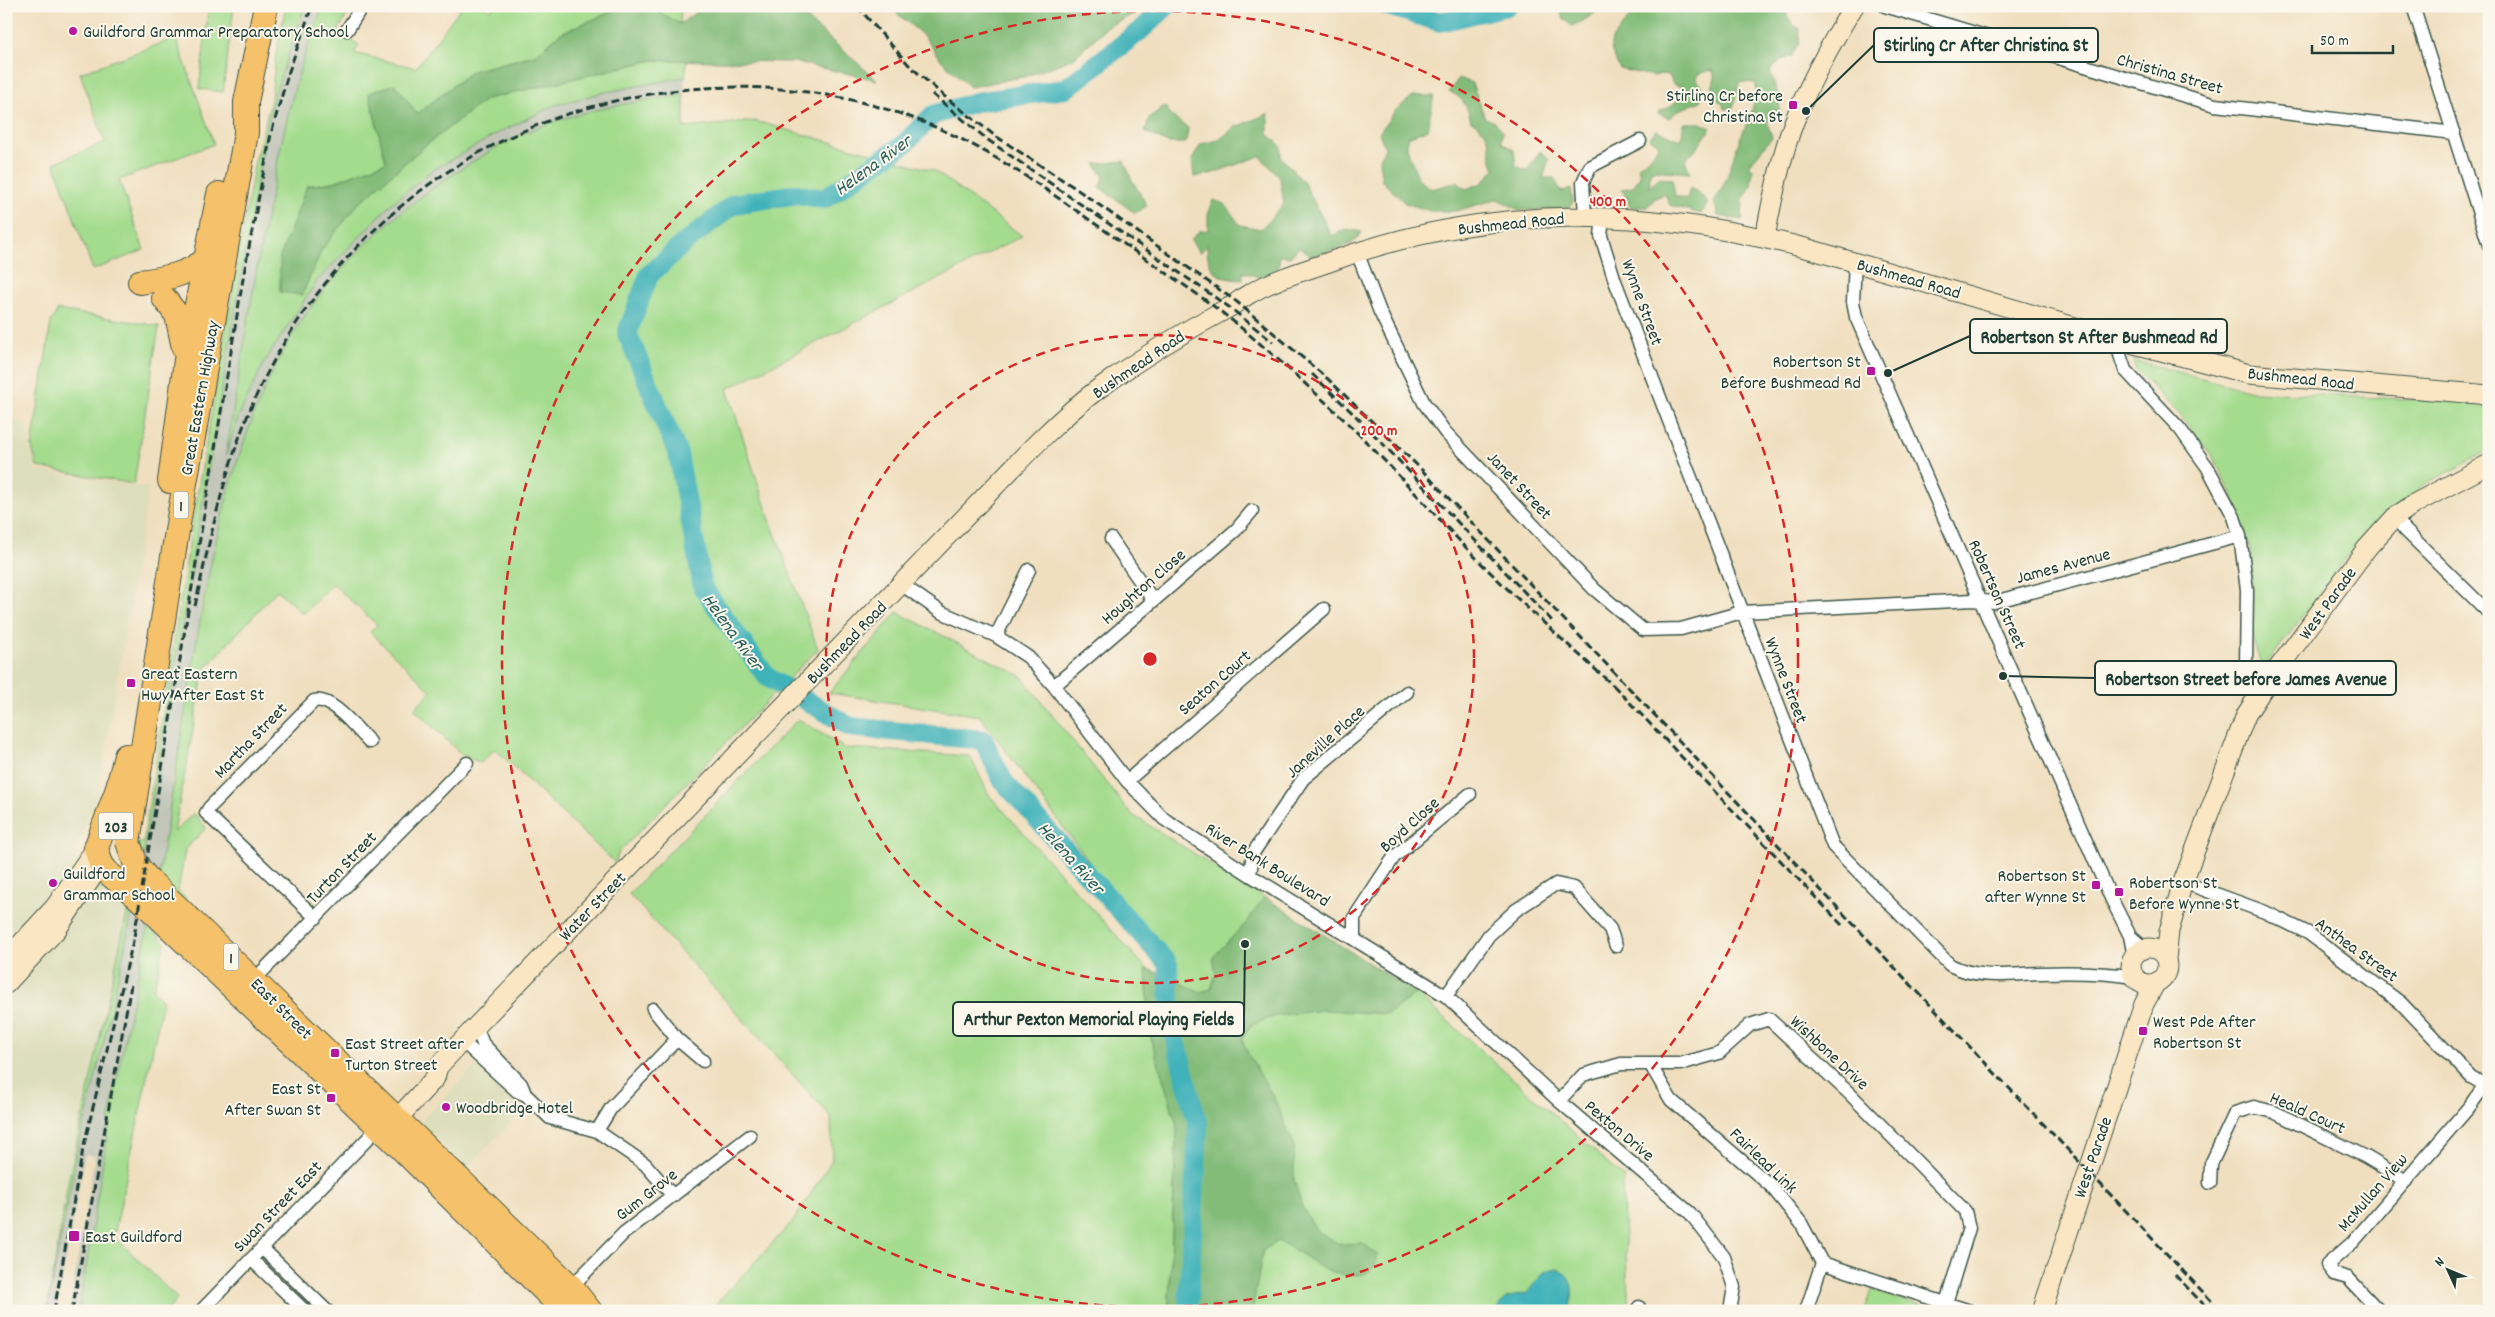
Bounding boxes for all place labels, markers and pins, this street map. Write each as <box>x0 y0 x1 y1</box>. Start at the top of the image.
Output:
place label: Guildford Grammar Preparatory School <box>83 21 349 46</box>
marker: Guildford Grammar Preparatory School <box>67 25 79 37</box>
callout: Stirling Cr After Christina St <box>1874 28 2098 62</box>
place label: Stirling Cr before Christina St <box>1666 85 1783 131</box>
marker: Stirling Cr before Christina St <box>1787 99 1799 111</box>
callout: Robertson St After Bushmead Rd <box>1970 319 2227 353</box>
place label: Robertson St Before Bushmead Rd <box>1721 351 1861 397</box>
marker: Robertson St Before Bushmead Rd <box>1865 365 1877 377</box>
centre of rings <box>1141 650 1159 668</box>
callout: Robertson Street before James Avenue <box>2095 661 2396 695</box>
place label: Great Eastern Hwy After East St <box>141 663 265 709</box>
marker: Great Eastern Hwy After East St <box>125 677 137 689</box>
place label: Guildford Grammar School <box>63 863 176 909</box>
place label: Robertson St after Wynne St <box>1985 865 2086 911</box>
place label: Robertson St Before Wynne St <box>2129 872 2240 918</box>
marker: Guildford Grammar School <box>47 877 59 889</box>
marker: Robertson St after Wynne St <box>2090 879 2102 891</box>
marker: Robertson St Before Wynne St <box>2113 886 2125 898</box>
callout: Arthur Pexton Memorial Playing Fields <box>953 1002 1244 1036</box>
place label: West Pde After Robertson St <box>2153 1011 2256 1057</box>
marker: West Pde After Robertson St <box>2137 1025 2149 1037</box>
place label: East Street after Turton Street <box>345 1033 464 1079</box>
marker: East Street after Turton Street <box>329 1047 341 1059</box>
place label: East St After Swan St <box>224 1078 321 1124</box>
marker: East St After Swan St <box>325 1092 337 1104</box>
place label: Woodbridge Hotel <box>456 1097 574 1122</box>
marker: Woodbridge Hotel <box>440 1101 452 1113</box>
place label: East Guildford <box>85 1226 182 1251</box>
marker: East Guildford <box>67 1229 81 1243</box>

